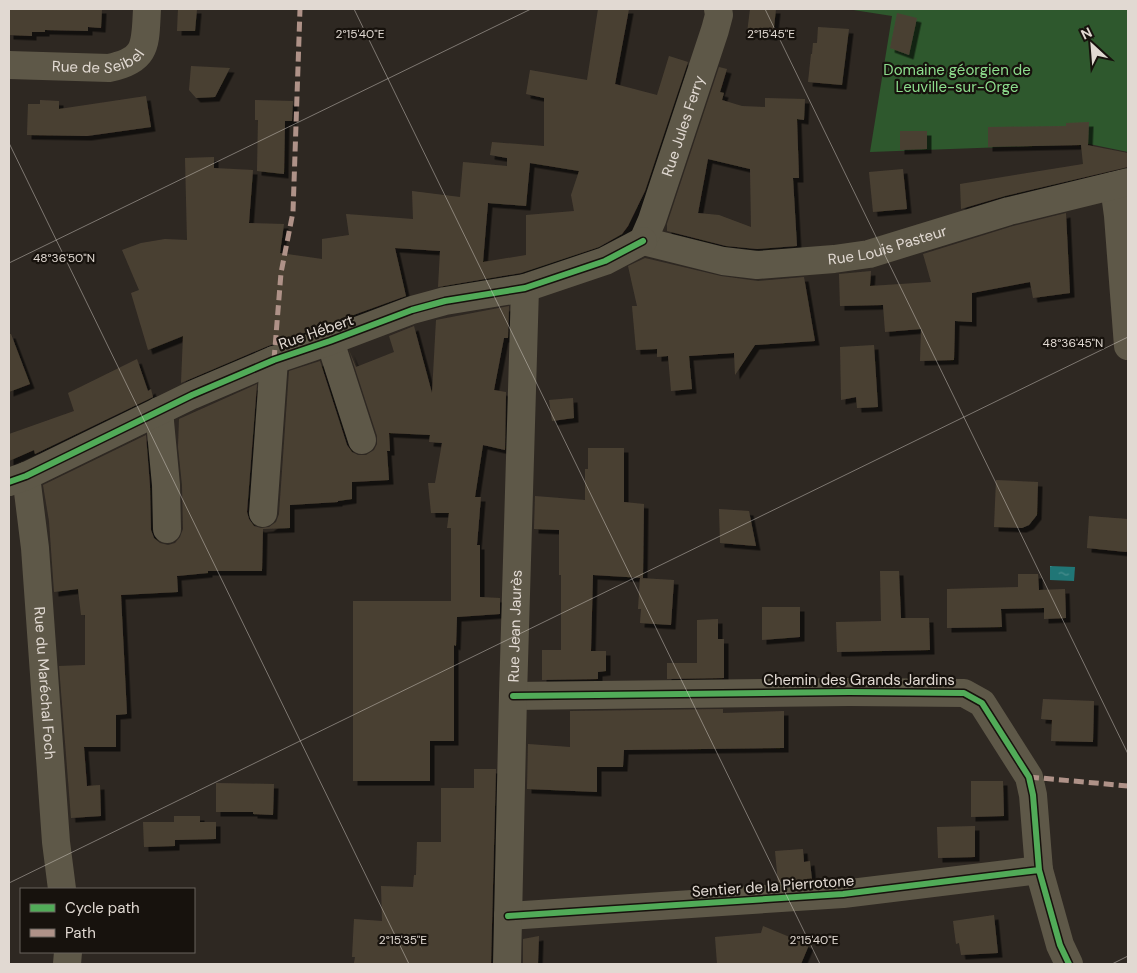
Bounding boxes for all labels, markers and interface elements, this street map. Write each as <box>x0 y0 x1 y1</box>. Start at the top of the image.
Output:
north arrow <box>1067 20 1117 70</box>
text: N <box>1078 23 1095 44</box>
text: 2°15'40"E <box>336 26 385 42</box>
text: 2°15'45"E <box>747 26 795 42</box>
street label: Rue de Seibel <box>52 45 149 78</box>
park label: Domaine géorgien de Leuville-sur-Orge <box>883 60 1031 97</box>
street label: Rue Jules Ferry <box>657 72 709 179</box>
street label: Rue Louis Pasteur <box>827 221 950 269</box>
text: 48°36'50"N <box>33 250 95 266</box>
street label: Rue Hébert <box>276 310 356 354</box>
text: 48°36'45"N <box>1043 335 1103 351</box>
street label: Rue Jean Jaurès <box>503 570 527 683</box>
street label: Rue du Maréchal Foch <box>29 606 60 760</box>
street label: Chemin des Grands Jardins <box>763 670 955 690</box>
street label: Sentier de la Pierrotone <box>691 870 855 902</box>
legend <box>20 888 195 953</box>
text: Cycle path <box>65 898 140 918</box>
text: Path <box>65 923 96 943</box>
text: 2°15'35"E <box>379 932 427 948</box>
text: 2°15'40"E <box>790 932 839 948</box>

